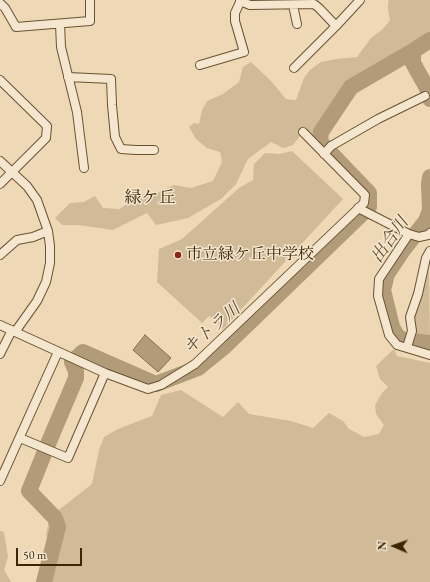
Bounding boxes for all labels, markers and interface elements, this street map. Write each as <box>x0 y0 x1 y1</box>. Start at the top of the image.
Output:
district label: 緑ケ丘 <box>125 188 175 208</box>
water label: 出合川 <box>367 213 413 267</box>
place label: 市立緑ケ丘中学校 <box>186 245 314 265</box>
marker: 市立緑ケ丘中学校 <box>173 250 183 260</box>
water label: キトラ川 <box>179 299 245 359</box>
north arrow <box>374 526 414 566</box>
scale bar <box>18 540 84 566</box>
text: N <box>375 541 389 550</box>
text: 50 m <box>23 547 46 563</box>

